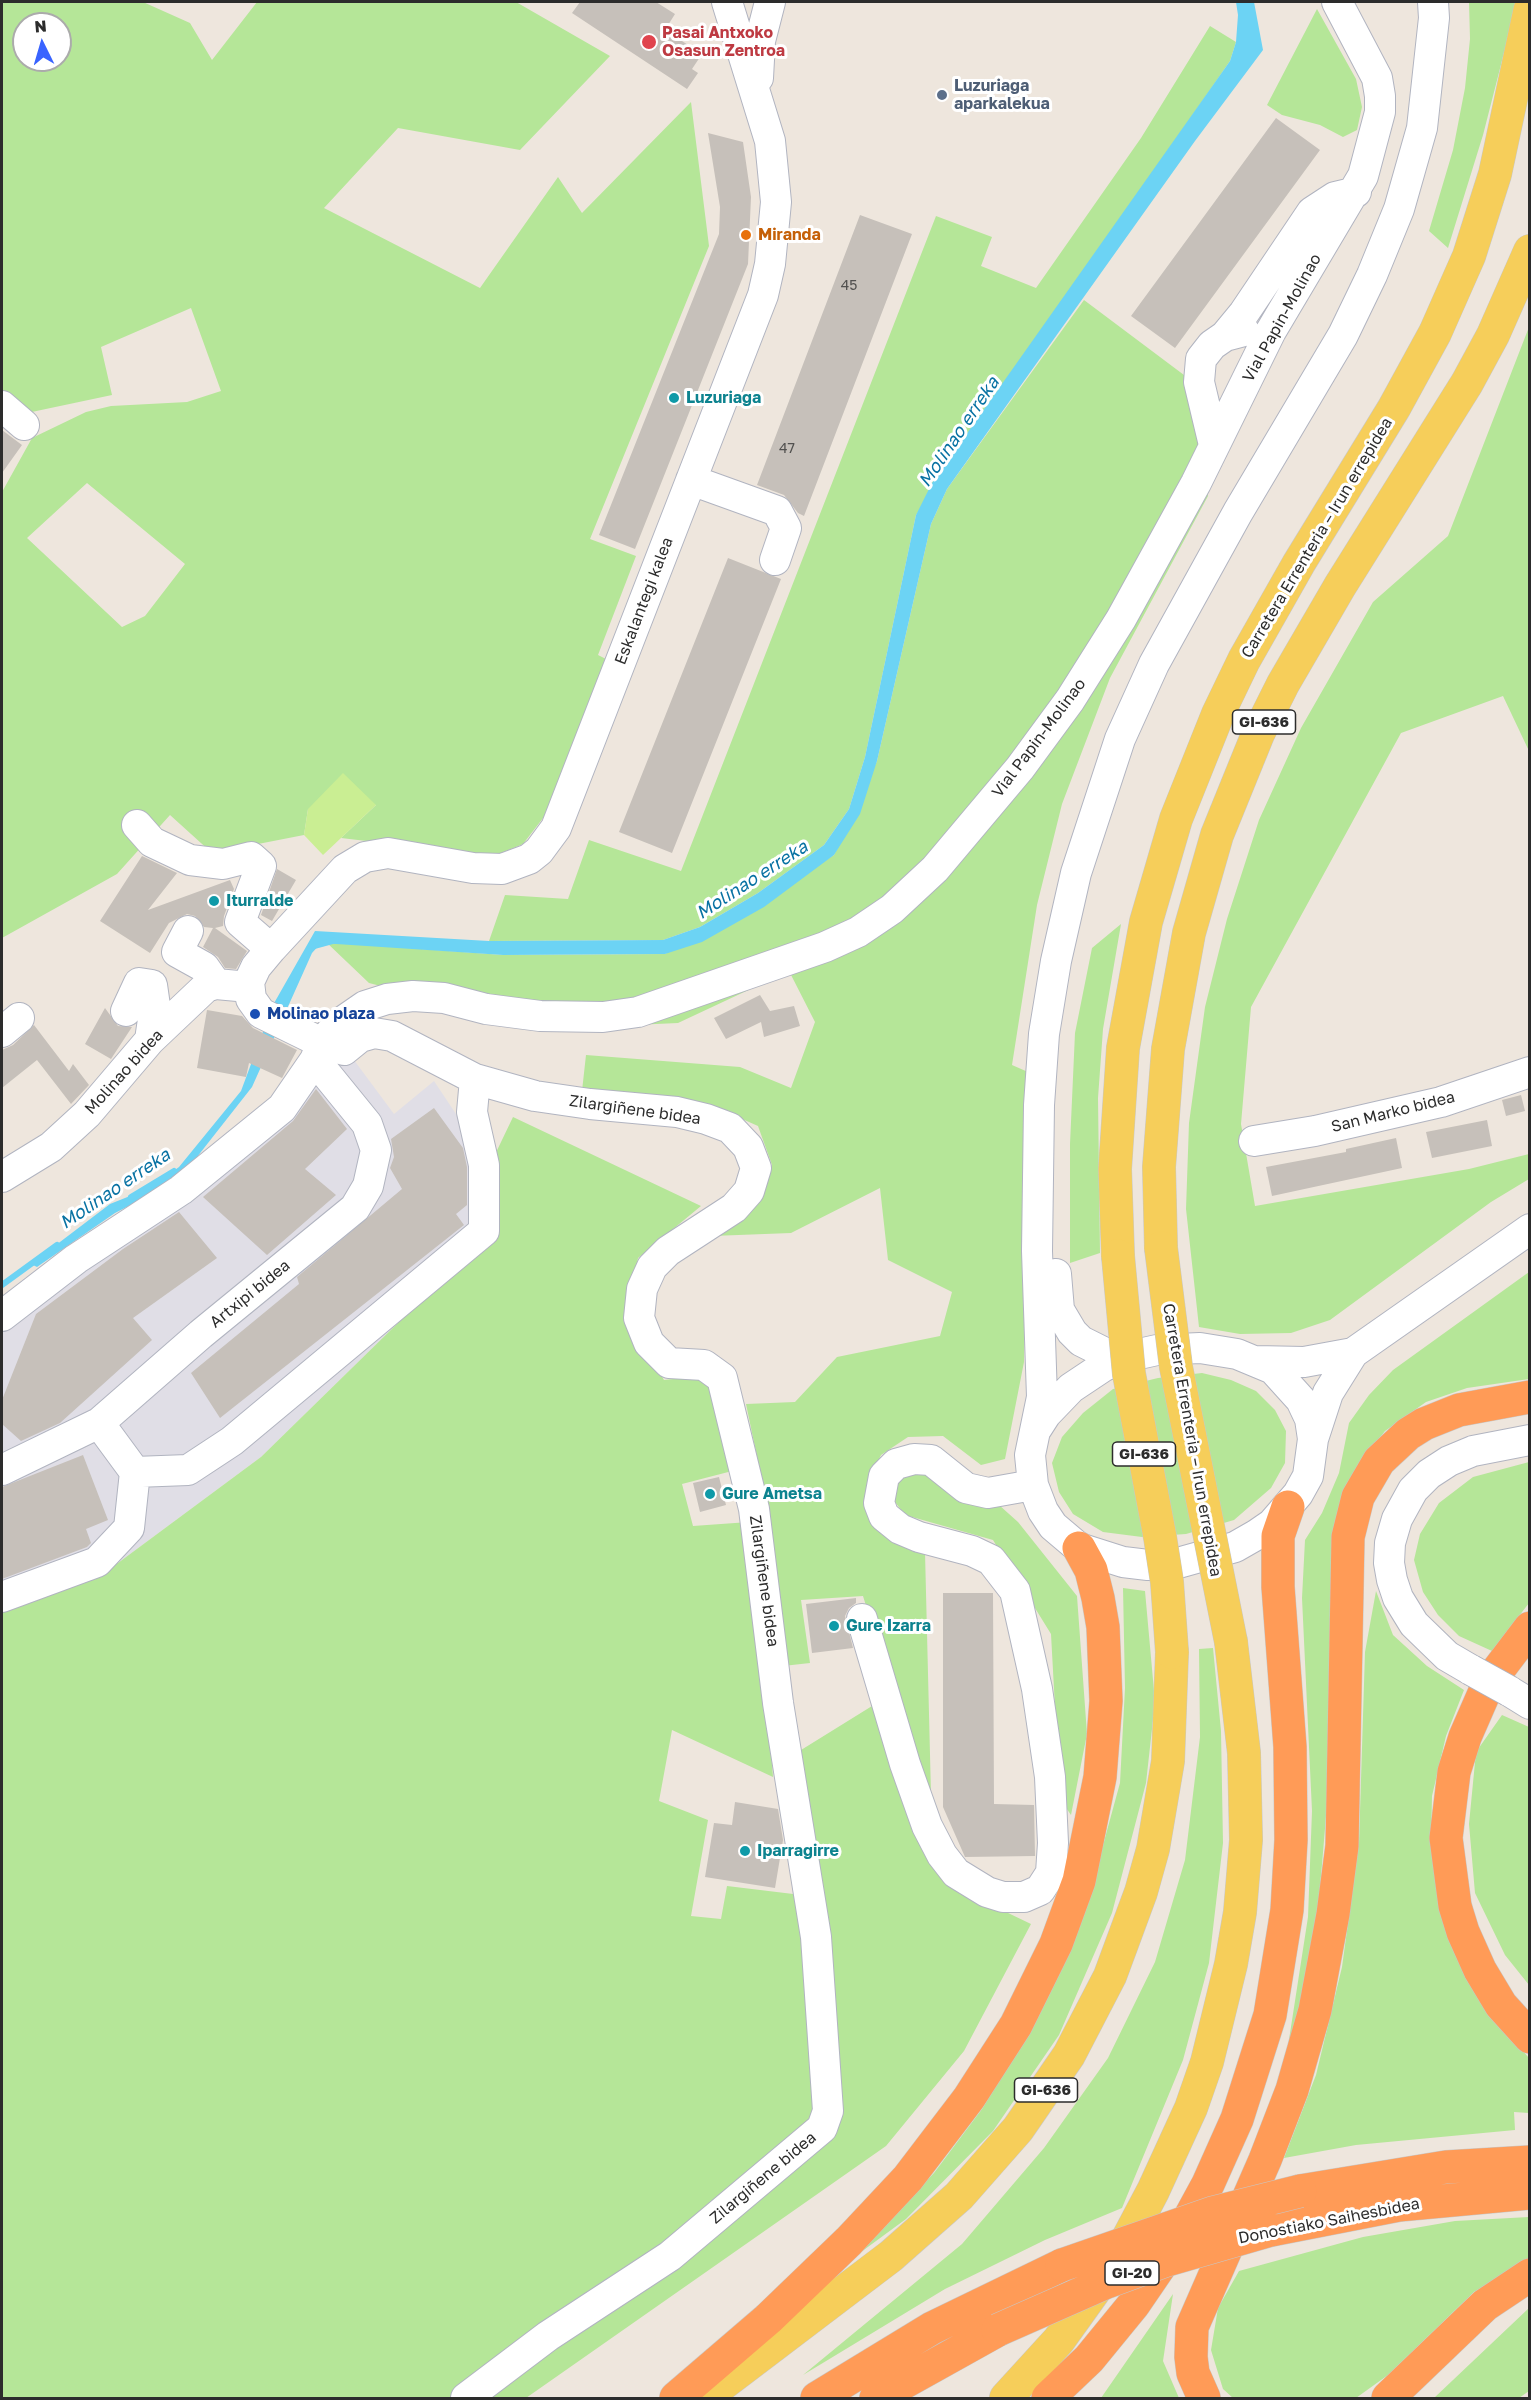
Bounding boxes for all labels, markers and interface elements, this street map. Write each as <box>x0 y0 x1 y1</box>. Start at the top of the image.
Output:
north arrow <box>12 12 72 72</box>
text: N <box>34 16 48 37</box>
place label: Pasai Antxoko Osasun Zentroa <box>662 23 785 61</box>
marker: Pasai Antxoko Osasun Zentroa <box>640 33 658 51</box>
place label: Luzuriaga aparkalekua <box>954 76 1050 114</box>
marker: Luzuriaga aparkalekua <box>935 88 949 102</box>
place label: Miranda <box>758 225 821 245</box>
marker: Miranda <box>739 228 753 242</box>
street label: Vial Papin-Molinao <box>1239 250 1325 386</box>
house number: 45 <box>841 278 857 294</box>
water label: Molinao erreka <box>914 373 1004 491</box>
place label: Luzuriaga <box>686 388 761 408</box>
marker: Luzuriaga <box>667 391 681 405</box>
street label: Carretera Errenteria – Irun errepidea <box>1237 414 1397 662</box>
house number: 47 <box>779 441 795 457</box>
street label: Eskalantegi kalea <box>611 535 677 667</box>
street label: Vial Papin-Molinao <box>988 675 1090 801</box>
road number: GI-636 <box>1232 710 1296 734</box>
water label: Molinao erreka <box>692 836 812 924</box>
place label: Iturralde <box>226 891 293 911</box>
marker: Iturralde <box>207 894 221 908</box>
place label: Molinao plaza <box>267 1004 375 1024</box>
marker: Molinao plaza <box>248 1007 262 1021</box>
street label: Molinao bidea <box>81 1026 167 1118</box>
street label: San Marko bidea <box>1329 1087 1457 1137</box>
street label: Zilargiñene bidea <box>568 1091 702 1129</box>
water label: Molinao erreka <box>56 1144 174 1234</box>
street label: Artxipi bidea <box>206 1256 294 1332</box>
street label: Carretera Errenteria – Irun errepidea <box>1158 1302 1226 1578</box>
road number: GI-636 <box>1112 1442 1176 1466</box>
place label: Gure Ametsa <box>722 1484 822 1504</box>
marker: Gure Ametsa <box>703 1487 717 1501</box>
street label: Zilargiñene bidea <box>745 1514 783 1648</box>
place label: Gure Izarra <box>846 1616 931 1636</box>
marker: Gure Izarra <box>827 1619 841 1633</box>
place label: Iparragirre <box>757 1841 839 1861</box>
marker: Iparragirre <box>738 1844 752 1858</box>
road number: GI-636 <box>1014 2078 1078 2102</box>
street label: Zilargiñene bidea <box>706 2128 820 2228</box>
street label: Donostiako Saihesbidea <box>1237 2194 1421 2248</box>
road number: GI-20 <box>1105 2261 1159 2285</box>

